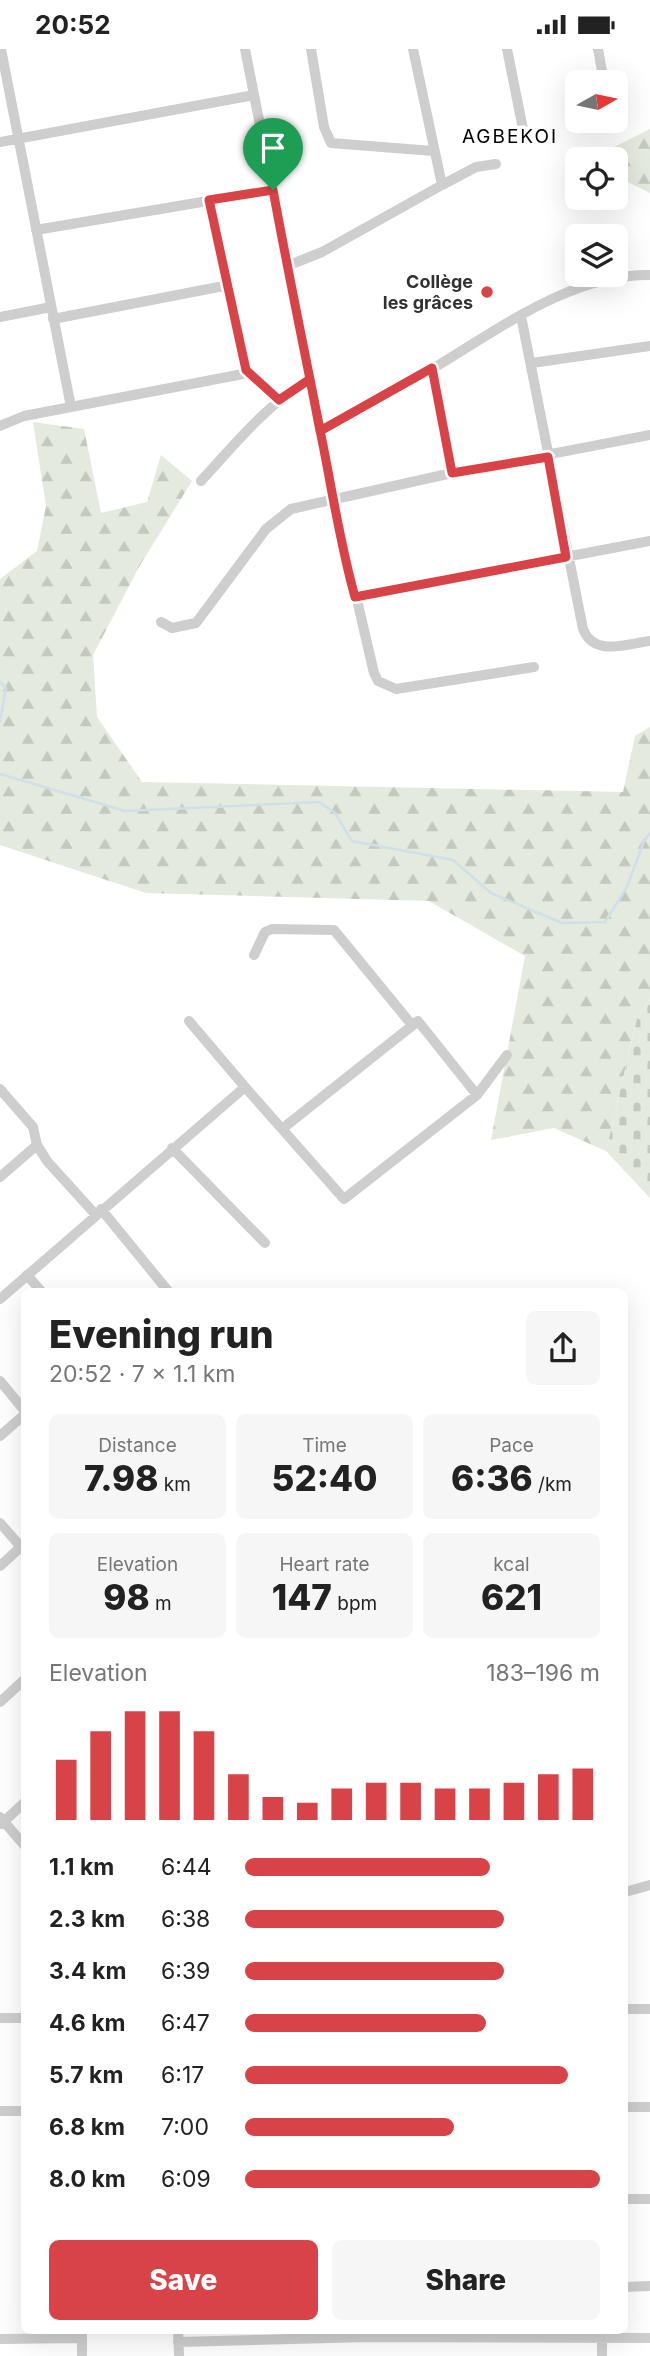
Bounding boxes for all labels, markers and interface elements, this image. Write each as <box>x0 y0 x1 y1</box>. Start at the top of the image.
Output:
text: 20:52 <box>35 9 111 40</box>
north arrow <box>565 70 628 133</box>
map controls <box>565 70 628 287</box>
pin <box>243 118 303 190</box>
district label: AGBEKOI <box>462 125 558 148</box>
icon: arrive <box>254 129 292 167</box>
button: locate <box>565 147 628 210</box>
button: layers <box>565 224 628 287</box>
place label: Collège les grâces <box>383 271 473 313</box>
marker: Collège les grâces <box>479 284 495 300</box>
text: Evening run <box>49 1311 274 1357</box>
button: share <box>526 1311 600 1385</box>
text: 20:52 · 7 × 1.1 km <box>49 1360 236 1388</box>
text: Distance <box>98 1434 177 1457</box>
text: Time <box>302 1434 347 1457</box>
text: Pace <box>489 1434 534 1457</box>
text: 7.98 <box>84 1457 159 1499</box>
text: 52:40 <box>272 1457 377 1499</box>
text: 6:36 <box>451 1457 533 1499</box>
text: km <box>159 1473 191 1496</box>
text: /km <box>533 1473 572 1496</box>
text: Elevation <box>97 1553 178 1576</box>
text: Heart rate <box>280 1553 370 1576</box>
text: kcal <box>493 1553 530 1576</box>
text: 98 <box>103 1576 150 1618</box>
text: 147 <box>272 1576 332 1618</box>
text: 621 <box>481 1576 542 1618</box>
text: m <box>150 1592 172 1615</box>
text: bpm <box>332 1592 377 1615</box>
text: Elevation <box>49 1659 148 1687</box>
text: 183–196 m <box>486 1659 600 1687</box>
text: 1.1 km <box>49 1853 114 1881</box>
text: 6:44 <box>161 1853 212 1881</box>
text: 2.3 km <box>49 1905 125 1933</box>
text: 6:38 <box>161 1905 210 1933</box>
text: 3.4 km <box>49 1957 126 1985</box>
text: 6:39 <box>161 1957 210 1985</box>
text: 4.6 km <box>49 2009 126 2037</box>
text: 6:47 <box>161 2009 210 2037</box>
text: 5.7 km <box>49 2061 123 2089</box>
text: 6:17 <box>161 2061 204 2089</box>
text: 6.8 km <box>49 2113 125 2141</box>
text: 7:00 <box>161 2113 209 2141</box>
text: 8.0 km <box>49 2165 126 2193</box>
text: 6:09 <box>161 2165 211 2193</box>
button: Save <box>49 2240 318 2320</box>
button: Share <box>332 2240 600 2320</box>

